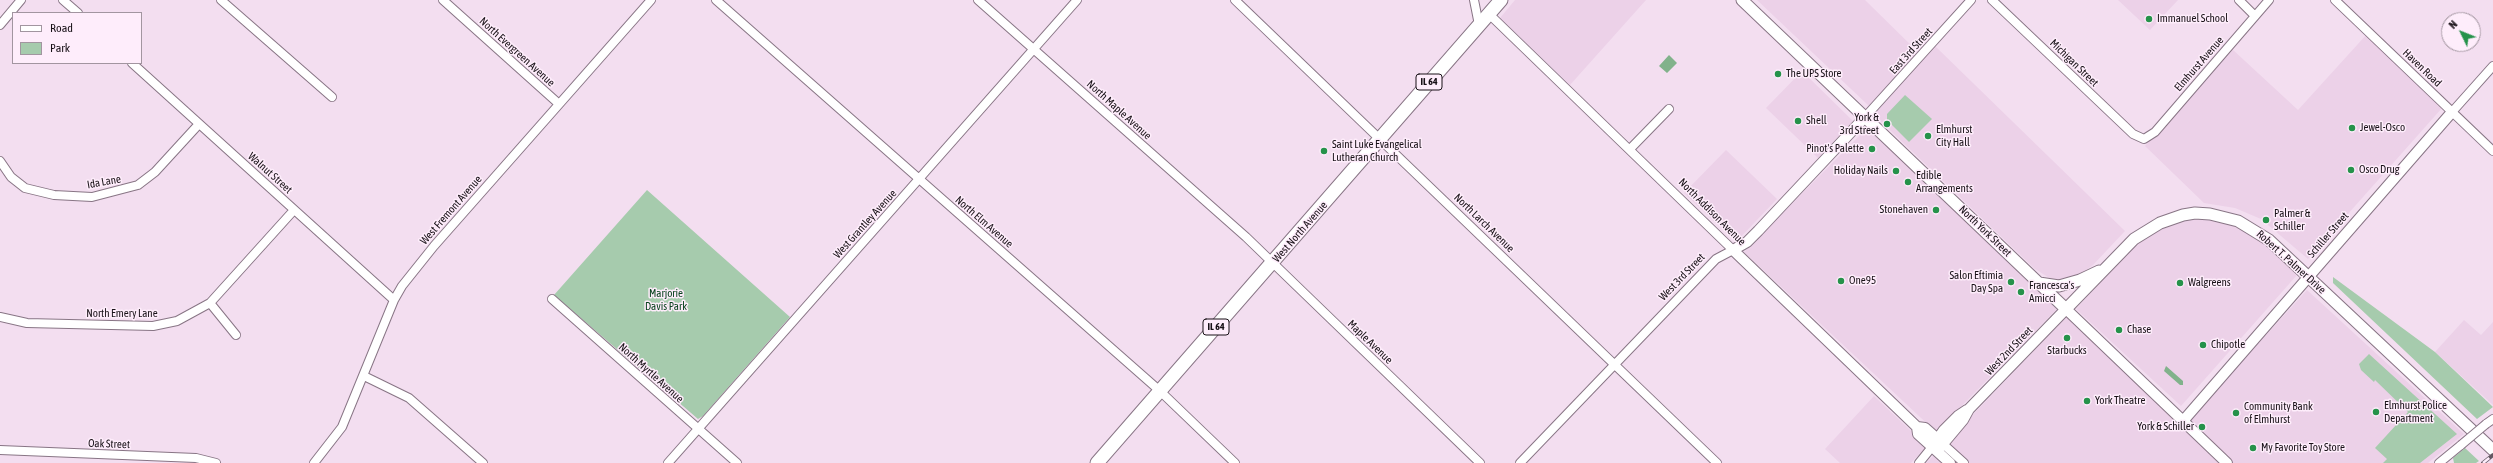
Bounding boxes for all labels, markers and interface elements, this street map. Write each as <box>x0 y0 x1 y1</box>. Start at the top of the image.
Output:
legend <box>12 12 142 64</box>
place label: Immanuel School <box>2157 12 2228 26</box>
north arrow <box>2441 12 2481 52</box>
marker: Immanuel School <box>2144 14 2154 24</box>
street label: North Evergreen Avenue <box>477 15 557 89</box>
text: N <box>2446 18 2460 31</box>
text: Road <box>50 21 73 35</box>
street label: East 3rd Street <box>1887 25 1935 77</box>
street label: Elmhurst Avenue <box>2172 34 2226 94</box>
street label: Michigan Street <box>2047 37 2101 89</box>
text: Park <box>50 41 70 55</box>
street label: Haven Road <box>2400 46 2444 90</box>
place label: The UPS Store <box>1786 67 1842 81</box>
marker: The UPS Store <box>1773 69 1783 79</box>
road number: IL 64 <box>1416 74 1442 90</box>
street label: North Maple Avenue <box>1084 78 1154 142</box>
place label: York & 3rd Street <box>1840 111 1879 137</box>
place label: Shell <box>1806 114 1827 128</box>
marker: Shell <box>1793 116 1803 126</box>
marker: York & 3rd Street <box>1882 119 1892 129</box>
place label: Jewel-Osco <box>2360 121 2405 135</box>
place label: Elmhurst City Hall <box>1936 123 1972 149</box>
marker: Jewel-Osco <box>2347 123 2357 133</box>
marker: Elmhurst City Hall <box>1923 131 1933 141</box>
place label: Saint Luke Evangelical Lutheran Church <box>1332 138 1422 164</box>
place label: Pinot's Palette <box>1806 142 1864 156</box>
marker: Pinot's Palette <box>1867 144 1877 154</box>
marker: Saint Luke Evangelical Lutheran Church <box>1319 146 1329 156</box>
street label: Walnut Street <box>245 150 295 196</box>
place label: Osco Drug <box>2359 163 2400 177</box>
place label: Holiday Nails <box>1834 164 1888 178</box>
marker: Osco Drug <box>2346 165 2356 175</box>
marker: Holiday Nails <box>1891 166 1901 176</box>
place label: Edible Arrangements <box>1916 169 1973 195</box>
street label: Ida Lane <box>86 173 122 191</box>
street label: West Fremont Avenue <box>417 173 485 247</box>
street label: North Addison Avenue <box>1676 176 1748 248</box>
marker: Edible Arrangements <box>1903 177 1913 187</box>
street label: West Grantley Avenue <box>831 187 899 261</box>
street label: North Larch Avenue <box>1451 191 1517 255</box>
street label: North Elm Avenue <box>952 193 1016 251</box>
street label: West North Avenue <box>1270 199 1330 265</box>
place label: Stonehaven <box>1880 203 1928 217</box>
street label: North York Street <box>1956 203 2014 259</box>
marker: Stonehaven <box>1931 205 1941 215</box>
place label: Palmer & Schiller <box>2274 207 2311 233</box>
street label: Schiller Street <box>2305 209 2351 261</box>
marker: Palmer & Schiller <box>2261 215 2271 225</box>
street label: Robert T. Palmer Drive <box>2254 227 2328 297</box>
street label: West 3rd Street <box>1656 251 1708 303</box>
place label: Salon Eftimia Day Spa <box>1949 269 2003 295</box>
place label: One95 <box>1849 274 1876 288</box>
marker: One95 <box>1836 276 1846 286</box>
place label: Walgreens <box>2188 276 2231 290</box>
marker: Salon Eftimia Day Spa <box>2006 277 2016 287</box>
marker: Walgreens <box>2175 278 2185 288</box>
place label: Francesca's Amicci <box>2029 279 2075 305</box>
park label: Marjorie Davis Park <box>645 287 687 313</box>
marker: Francesca's Amicci <box>2016 287 2026 297</box>
street label: North Emery Lane <box>86 307 158 321</box>
street label: Maple Avenue <box>1345 317 1395 367</box>
road number: IL 64 <box>1203 319 1229 335</box>
place label: Chase <box>2127 323 2151 337</box>
street label: West 2nd Street <box>1983 324 2035 378</box>
marker: Chase <box>2114 325 2124 335</box>
marker: Starbucks <box>2062 333 2072 343</box>
place label: Chipotle <box>2211 338 2245 352</box>
street label: North Myrtle Avenue <box>616 340 686 406</box>
marker: Chipotle <box>2198 340 2208 350</box>
place label: Starbucks <box>2047 344 2087 358</box>
place label: York Theatre <box>2095 394 2145 408</box>
marker: York Theatre <box>2082 396 2092 406</box>
place label: Elmhurst Police Department <box>2384 399 2447 425</box>
place label: Community Bank of Elmhurst <box>2244 400 2313 426</box>
marker: Elmhurst Police Department <box>2371 407 2381 417</box>
marker: Community Bank of Elmhurst <box>2231 408 2241 418</box>
place label: York & Schiller <box>2137 420 2194 434</box>
marker: York & Schiller <box>2197 422 2207 432</box>
street label: Oak Street <box>88 437 130 451</box>
place label: My Favorite Toy Store <box>2261 441 2345 455</box>
marker: My Favorite Toy Store <box>2248 443 2258 453</box>

